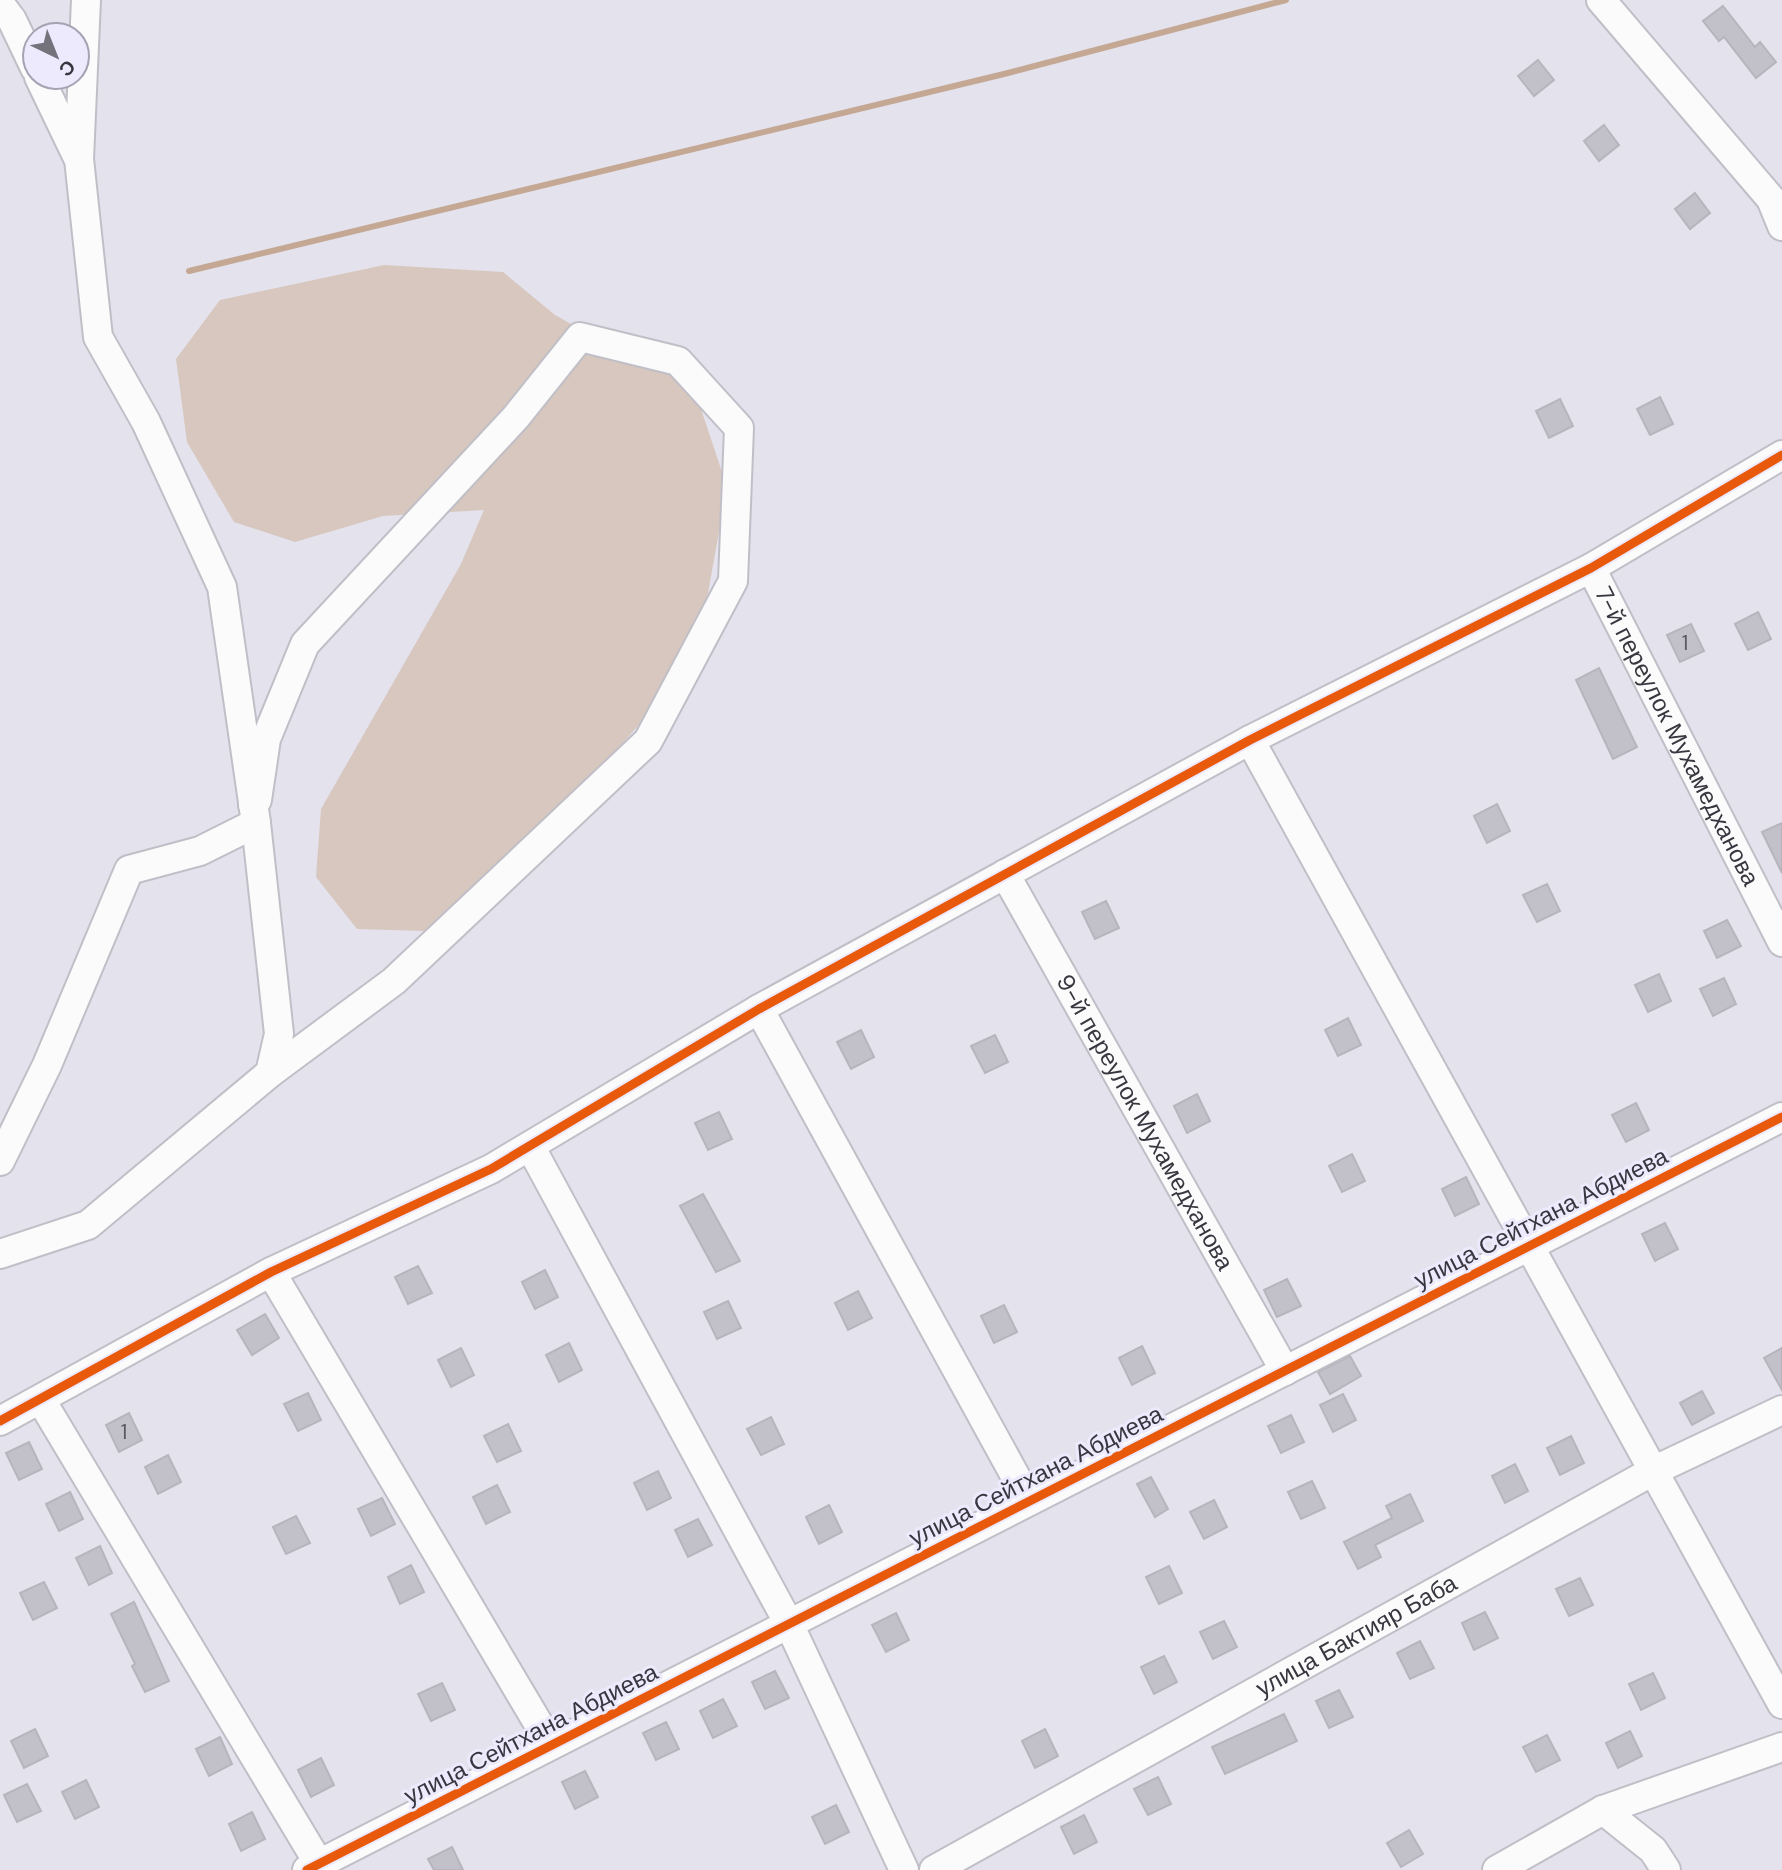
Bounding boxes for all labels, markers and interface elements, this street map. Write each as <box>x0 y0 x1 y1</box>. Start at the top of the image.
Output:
north arrow <box>21 21 91 91</box>
text: С <box>54 54 81 82</box>
street label: 7-й переулок Мухамедханова <box>1588 581 1767 891</box>
house number: 1 <box>1682 629 1688 657</box>
street label: 9-й переулок Мухамедханова <box>1050 969 1241 1276</box>
street label: улица Сейтхана Абдиева <box>1409 1140 1673 1295</box>
street label: улица Сейтхана Абдиева <box>904 1398 1168 1553</box>
house number: 1 <box>121 1418 127 1446</box>
street label: улица Бактияр Баба <box>1250 1567 1463 1703</box>
street label: улица Сейтхана Абдиева <box>399 1656 663 1811</box>

